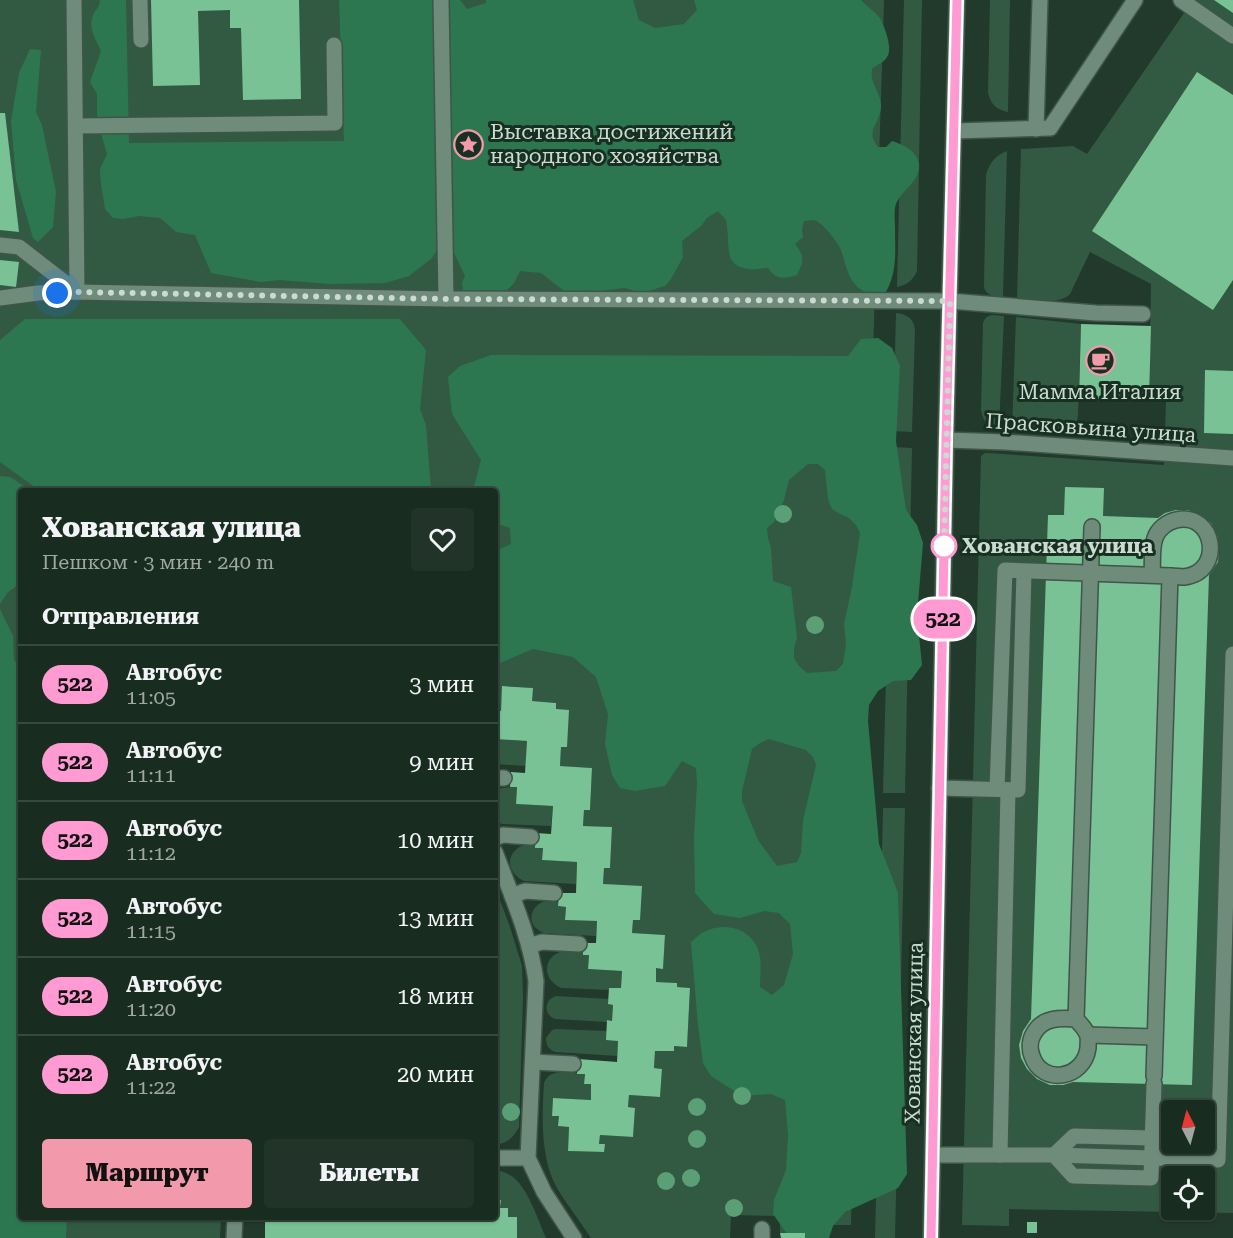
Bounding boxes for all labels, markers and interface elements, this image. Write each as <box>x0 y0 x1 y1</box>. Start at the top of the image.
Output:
place label: Выставка достижений народного хозяйства <box>490 120 733 168</box>
place icon: Выставка достижений народного хозяйства <box>453 128 485 160</box>
your location <box>42 278 72 308</box>
cafe icon: Мамма Италия <box>1084 345 1116 377</box>
place label: Мамма Италия <box>1019 380 1181 404</box>
street label: Прасковьина улица <box>985 409 1198 447</box>
button: heart <box>411 508 474 571</box>
text: Хованская улица <box>42 511 301 544</box>
marker: Хованская улица <box>931 533 957 559</box>
place label: Хованская улица <box>962 534 1154 558</box>
text: Пешком · 3 мин · 240 m <box>42 550 274 574</box>
line badge: 522 <box>908 600 978 638</box>
text: Отправления <box>42 604 199 629</box>
text: 522 <box>925 607 961 631</box>
text: Автобус <box>126 660 222 685</box>
text: 522 <box>57 672 93 696</box>
text: 3 мин <box>409 672 474 697</box>
text: 11:05 <box>126 685 176 709</box>
text: Автобус <box>126 738 222 763</box>
text: 522 <box>57 750 93 774</box>
text: 9 мин <box>409 750 474 775</box>
text: 11:11 <box>126 763 176 787</box>
text: Автобус <box>126 816 222 841</box>
text: 522 <box>57 828 93 852</box>
text: 10 мин <box>397 828 474 853</box>
text: 11:12 <box>126 841 176 865</box>
text: Автобус <box>126 894 222 919</box>
text: 522 <box>57 906 93 930</box>
text: 13 мин <box>397 906 474 931</box>
text: 11:15 <box>126 919 176 943</box>
street label: Хованская улица <box>900 941 928 1124</box>
text: Автобус <box>126 972 222 997</box>
text: 522 <box>57 984 93 1008</box>
text: 18 мин <box>397 984 474 1009</box>
text: 11:20 <box>126 997 176 1021</box>
text: Автобус <box>126 1050 222 1075</box>
text: 522 <box>57 1062 93 1086</box>
text: 20 мин <box>397 1062 474 1087</box>
text: 11:22 <box>126 1075 176 1099</box>
north arrow <box>1161 1100 1215 1154</box>
map controls <box>1161 1100 1215 1220</box>
button: Маршрут <box>42 1139 252 1208</box>
button: Билеты <box>264 1139 474 1208</box>
button: locate <box>1161 1166 1215 1220</box>

